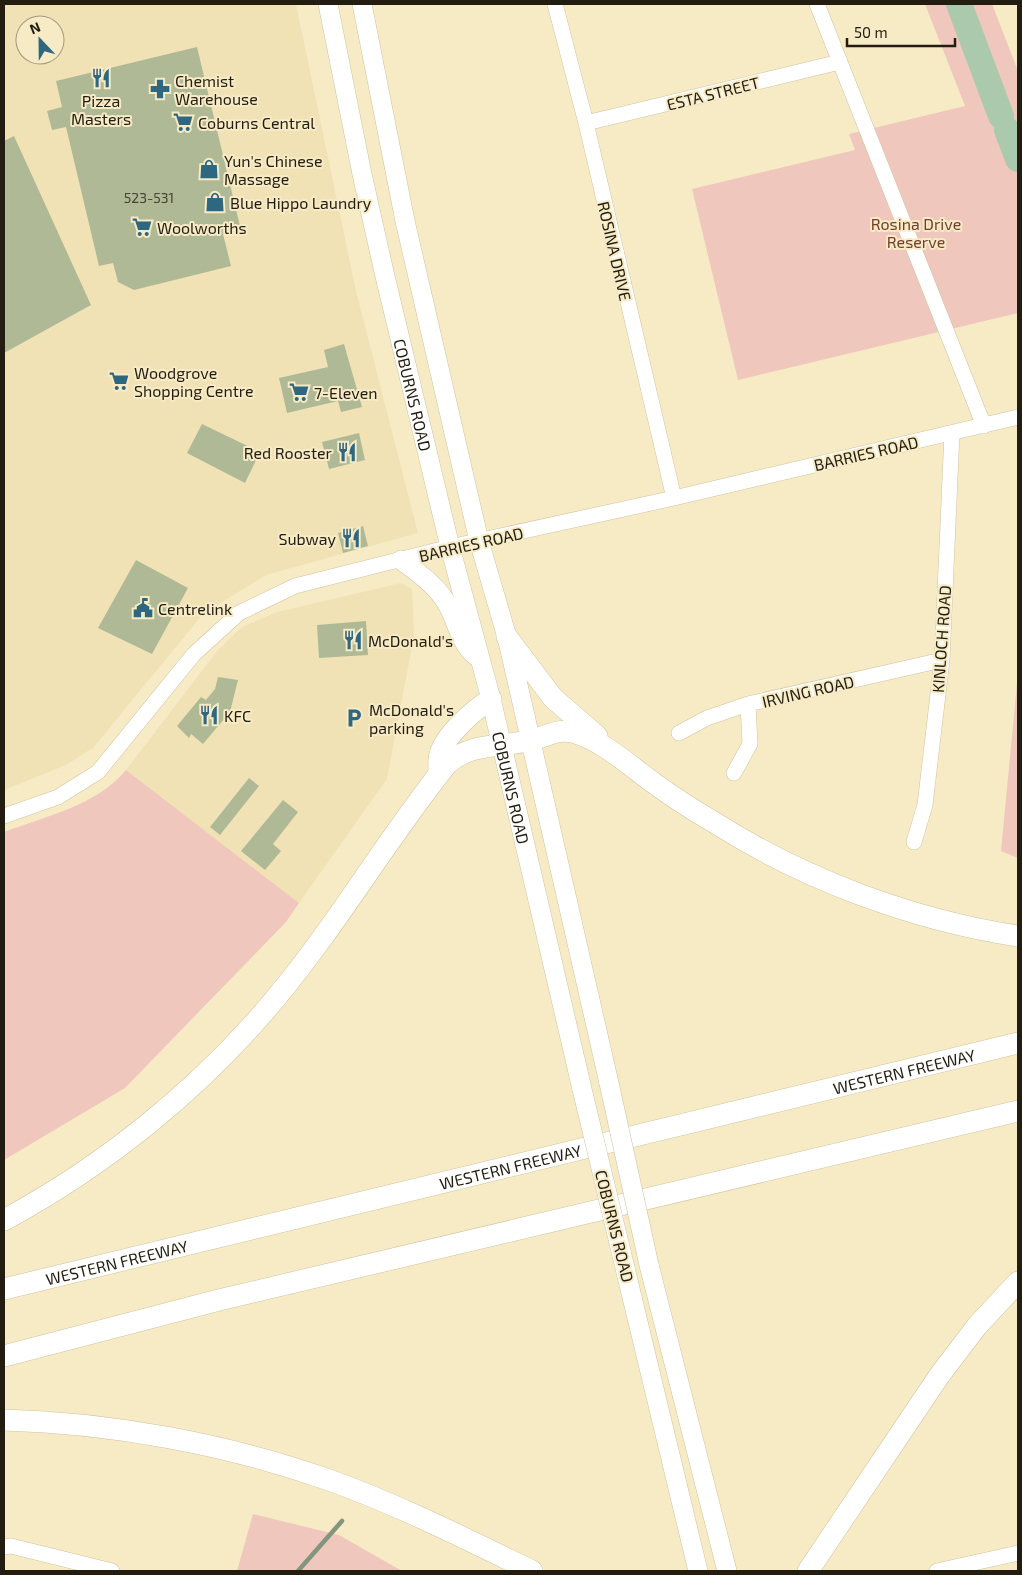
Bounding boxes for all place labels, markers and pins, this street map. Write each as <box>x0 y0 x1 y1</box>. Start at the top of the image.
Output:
restaurant icon: Pizza Masters <box>90 67 112 89</box>
place label: Chemist Warehouse <box>175 71 258 108</box>
pharmacy icon: Chemist Warehouse <box>149 78 171 100</box>
place label: Pizza Masters <box>71 91 131 128</box>
supermarket icon: Coburns Central <box>172 111 194 133</box>
place label: Coburns Central <box>198 113 315 132</box>
place label: Yun's Chinese Massage <box>224 151 323 188</box>
shop icon: Yun's Chinese Massage <box>198 158 220 180</box>
shop icon: Blue Hippo Laundry <box>204 191 226 213</box>
place label: Blue Hippo Laundry <box>230 193 372 212</box>
supermarket icon: Woolworths <box>131 216 153 238</box>
place label: Woolworths <box>157 218 247 237</box>
place label: Woodgrove Shopping Centre <box>134 363 254 400</box>
supermarket icon: Woodgrove Shopping Centre <box>108 370 130 392</box>
supermarket icon: 7-Eleven <box>288 381 310 403</box>
place label: 7-Eleven <box>314 383 378 402</box>
restaurant icon: Red Rooster <box>336 441 358 463</box>
place label: Red Rooster <box>244 443 333 462</box>
restaurant icon: Subway <box>340 527 362 549</box>
place label: Subway <box>278 529 337 548</box>
public building icon: Centrelink <box>132 597 154 619</box>
place label: Centrelink <box>158 599 232 618</box>
restaurant icon: McDonald's <box>342 629 364 651</box>
place label: McDonald's <box>368 631 453 650</box>
place label: McDonald's parking <box>369 700 454 737</box>
restaurant icon: KFC <box>198 704 220 726</box>
place label: KFC <box>224 706 251 725</box>
parking icon: McDonald's parking <box>343 707 365 729</box>

